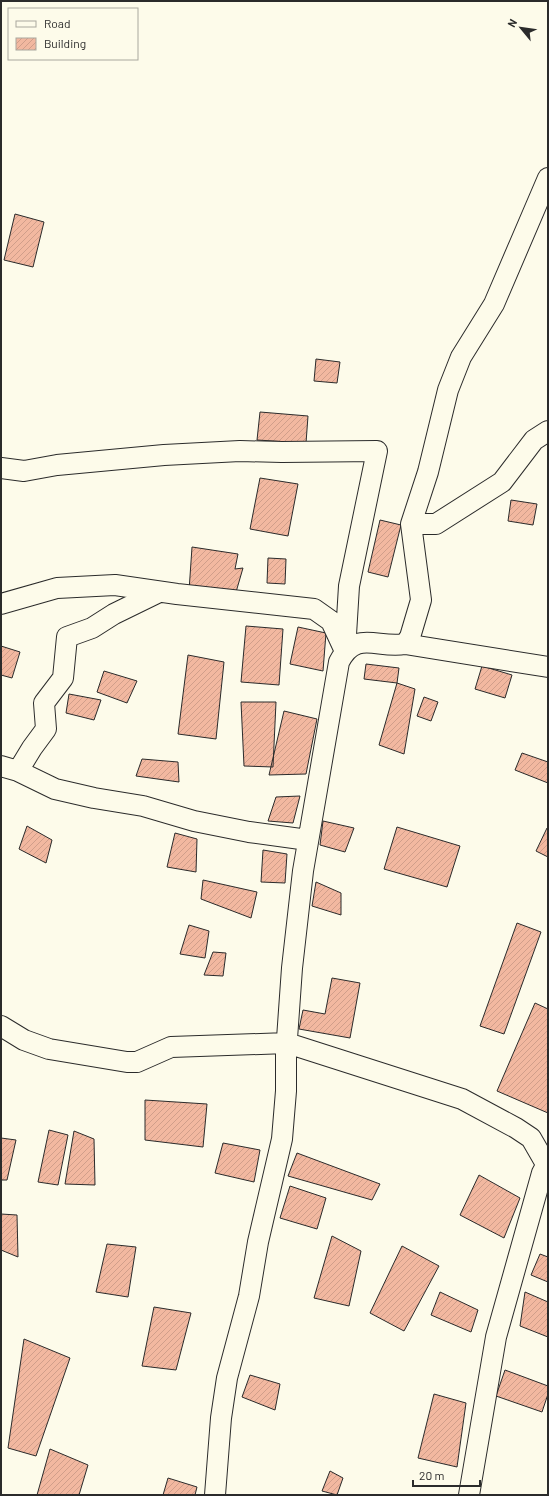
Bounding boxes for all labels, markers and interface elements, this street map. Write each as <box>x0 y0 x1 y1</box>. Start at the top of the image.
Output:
legend <box>8 8 138 60</box>
north arrow <box>501 8 541 48</box>
text: Road <box>44 16 71 30</box>
text: N <box>504 17 519 29</box>
text: Building <box>44 36 86 50</box>
scale bar <box>413 1462 480 1488</box>
text: 20 m <box>419 1468 445 1482</box>

